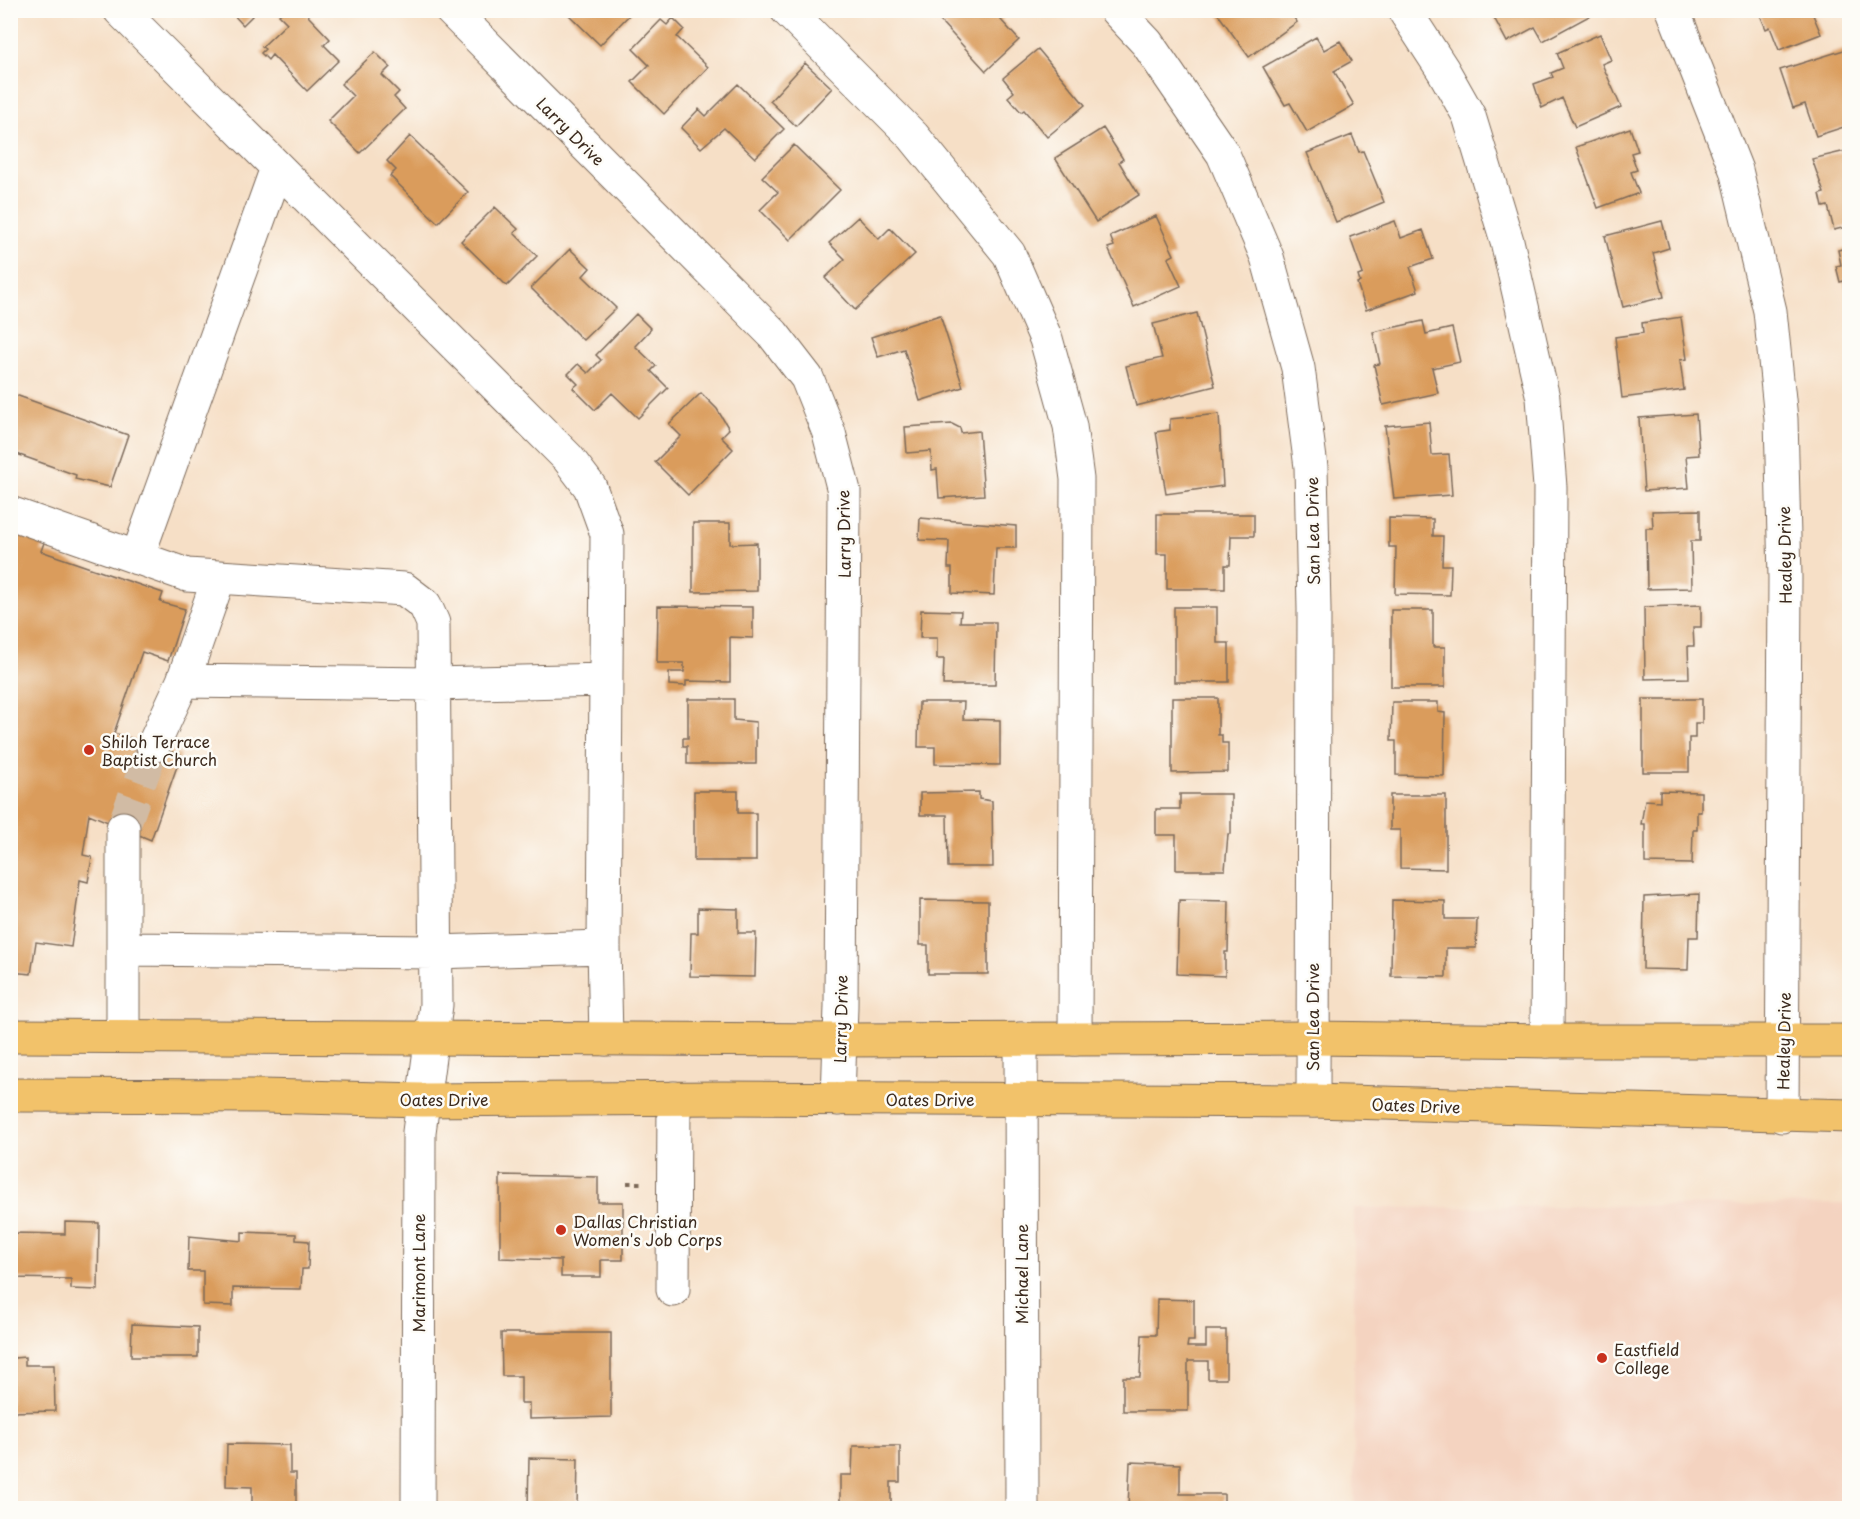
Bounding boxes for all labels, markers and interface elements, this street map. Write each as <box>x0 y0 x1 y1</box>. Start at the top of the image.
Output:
street label: Larry Drive <box>531 91 611 171</box>
street label: San Lea Drive <box>1299 476 1325 585</box>
street label: Larry Drive <box>830 490 856 578</box>
street label: Healey Drive <box>1771 506 1797 604</box>
place label: Shiloh Terrace Baptist Church <box>101 729 217 771</box>
marker: Shiloh Terrace Baptist Church <box>82 743 96 757</box>
street label: San Lea Drive <box>1300 962 1324 1071</box>
street label: Larry Drive <box>827 975 853 1063</box>
street label: Healey Drive <box>1770 992 1796 1090</box>
street label: Oates Drive <box>400 1087 488 1111</box>
street label: Oates Drive <box>886 1087 974 1111</box>
street label: Oates Drive <box>1371 1091 1461 1119</box>
place label: Dallas Christian Women's Job Corps <box>573 1209 722 1251</box>
street label: Marimont Lane <box>406 1213 430 1333</box>
marker: Dallas Christian Women's Job Corps <box>554 1223 568 1237</box>
street label: Michael Lane <box>1009 1224 1033 1324</box>
place label: Eastfield College <box>1614 1337 1679 1379</box>
marker: Eastfield College <box>1595 1351 1609 1365</box>

